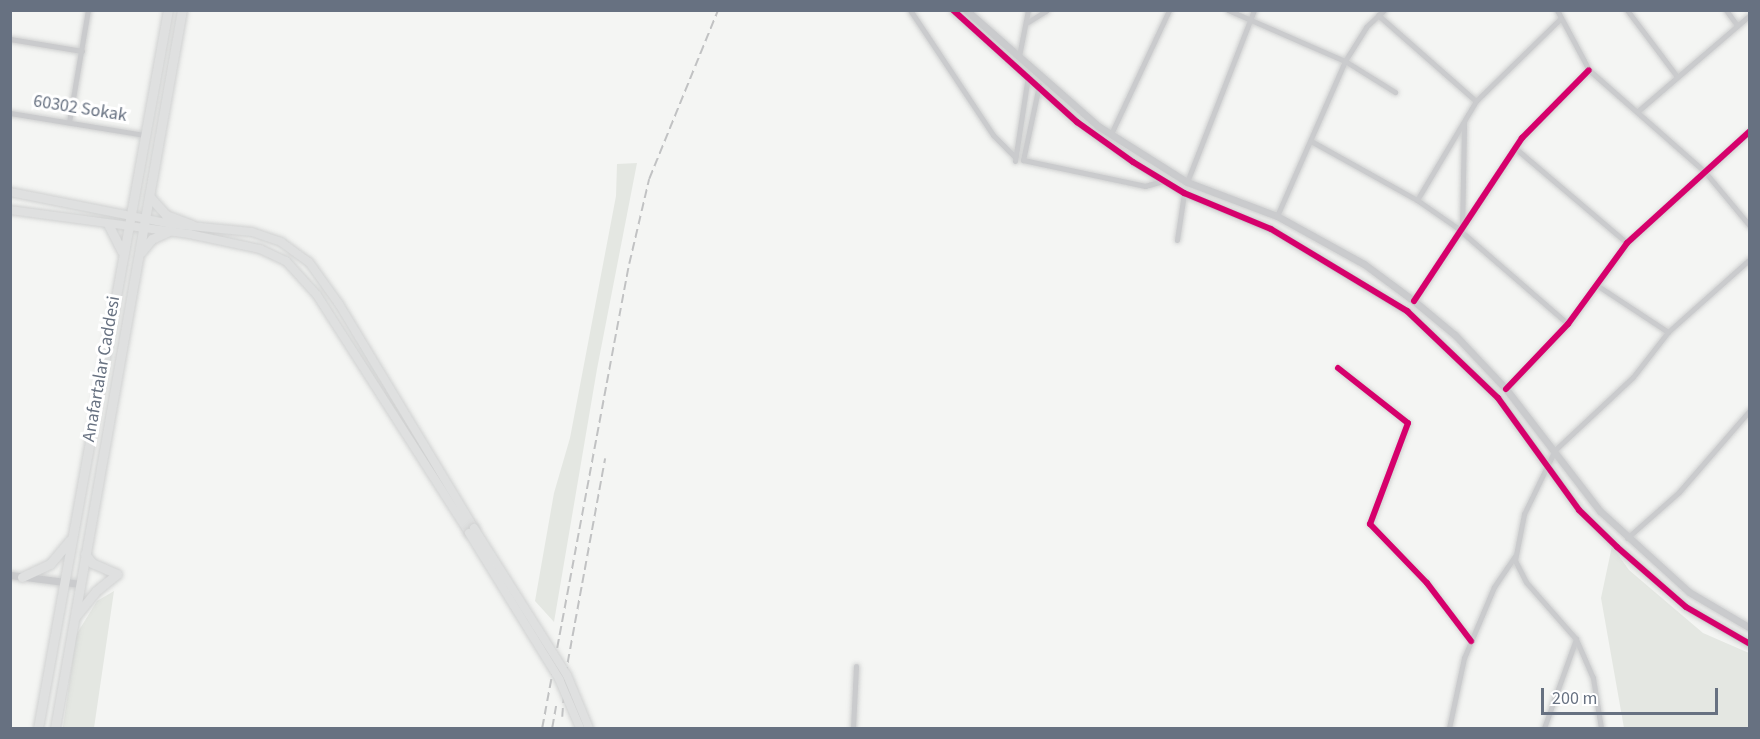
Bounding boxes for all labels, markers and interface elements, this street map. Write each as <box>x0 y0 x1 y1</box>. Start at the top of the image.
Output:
street label: 60302 Sokak <box>32 91 128 127</box>
street label: Anafartalar Caddesi <box>79 295 125 443</box>
scale bar <box>1544 676 1721 714</box>
text: 200 m <box>1552 686 1597 711</box>

